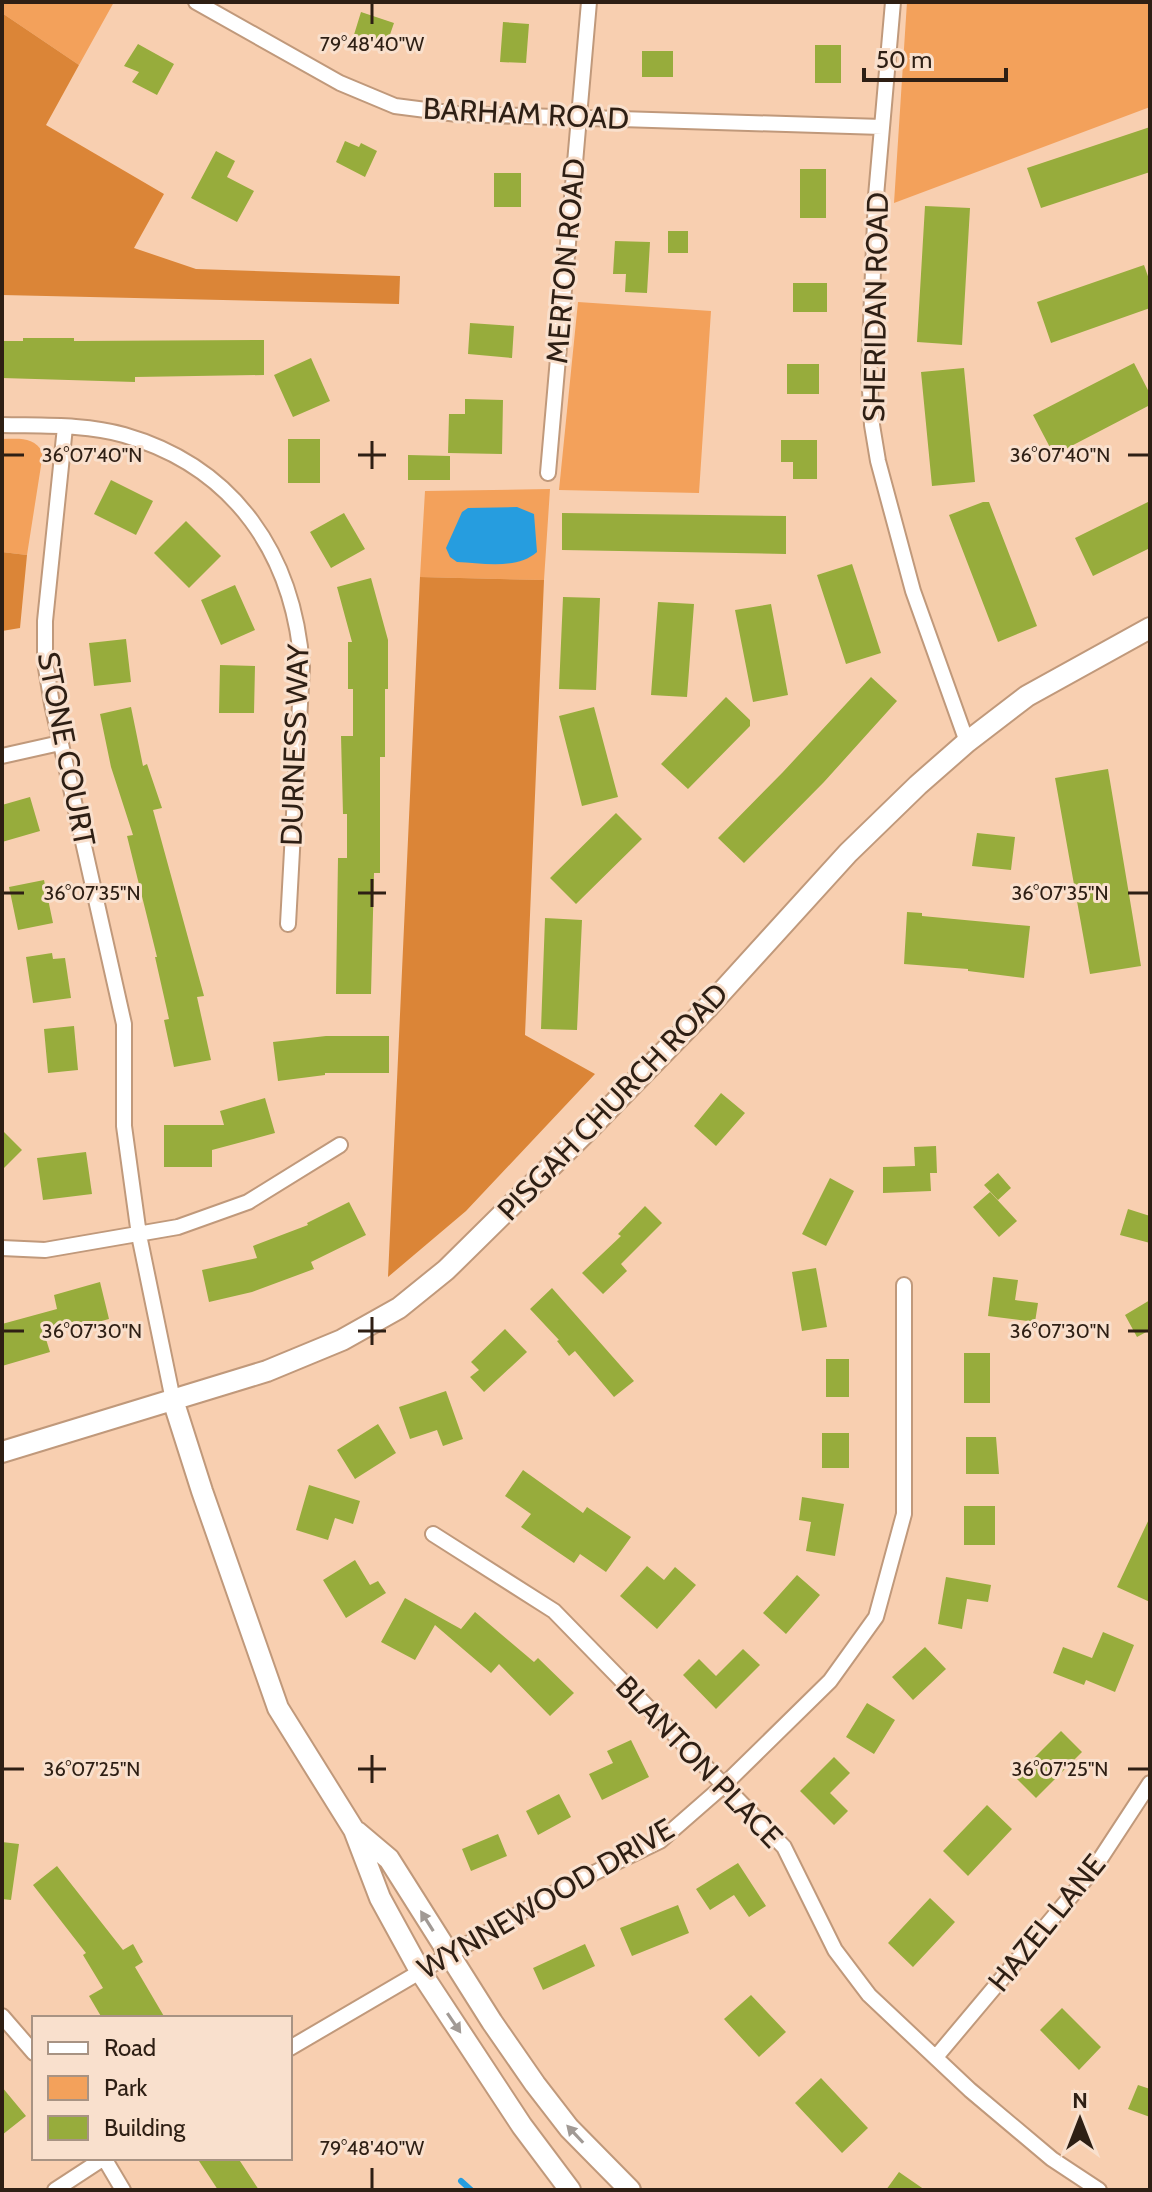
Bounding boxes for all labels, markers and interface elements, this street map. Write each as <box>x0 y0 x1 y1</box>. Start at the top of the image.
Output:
text: 79°48'40"W <box>320 32 424 56</box>
scale bar <box>864 32 1006 82</box>
text: 50 m <box>876 45 932 74</box>
street label: BARHAM ROAD <box>422 90 630 137</box>
street label: MERTON ROAD <box>538 157 593 365</box>
street label: SHERIDAN ROAD <box>855 192 896 422</box>
text: 36°07'40"N <box>42 443 142 467</box>
text: 36°07'40"N <box>1010 443 1110 467</box>
street label: DURNESS WAY <box>272 642 317 847</box>
street label: STONE COURT <box>30 649 103 849</box>
text: 36°07'35"N <box>43 881 141 905</box>
text: 36°07'35"N <box>1011 881 1109 905</box>
street label: PISGAH CHURCH ROAD <box>490 975 736 1228</box>
text: 36°07'30"N <box>42 1319 142 1343</box>
text: 36°07'30"N <box>1010 1319 1110 1343</box>
street label: BLANTON PLACE <box>608 1668 791 1855</box>
text: 36°07'25"N <box>44 1757 140 1781</box>
text: 36°07'25"N <box>1012 1757 1108 1781</box>
street label: WYNNEWOOD DRIVE <box>411 1810 680 1987</box>
street label: HAZEL LANE <box>980 1847 1113 1999</box>
one-way arrow <box>420 1910 435 1931</box>
one-way arrow <box>446 2012 461 2033</box>
legend <box>32 2016 292 2160</box>
text: Road <box>104 2033 156 2062</box>
text: Park <box>104 2073 147 2102</box>
north arrow <box>1040 2080 1120 2160</box>
text: N <box>1072 2087 1088 2114</box>
text: Building <box>104 2113 186 2142</box>
one-way arrow <box>567 2125 585 2144</box>
text: 79°48'40"W <box>320 2136 424 2160</box>

